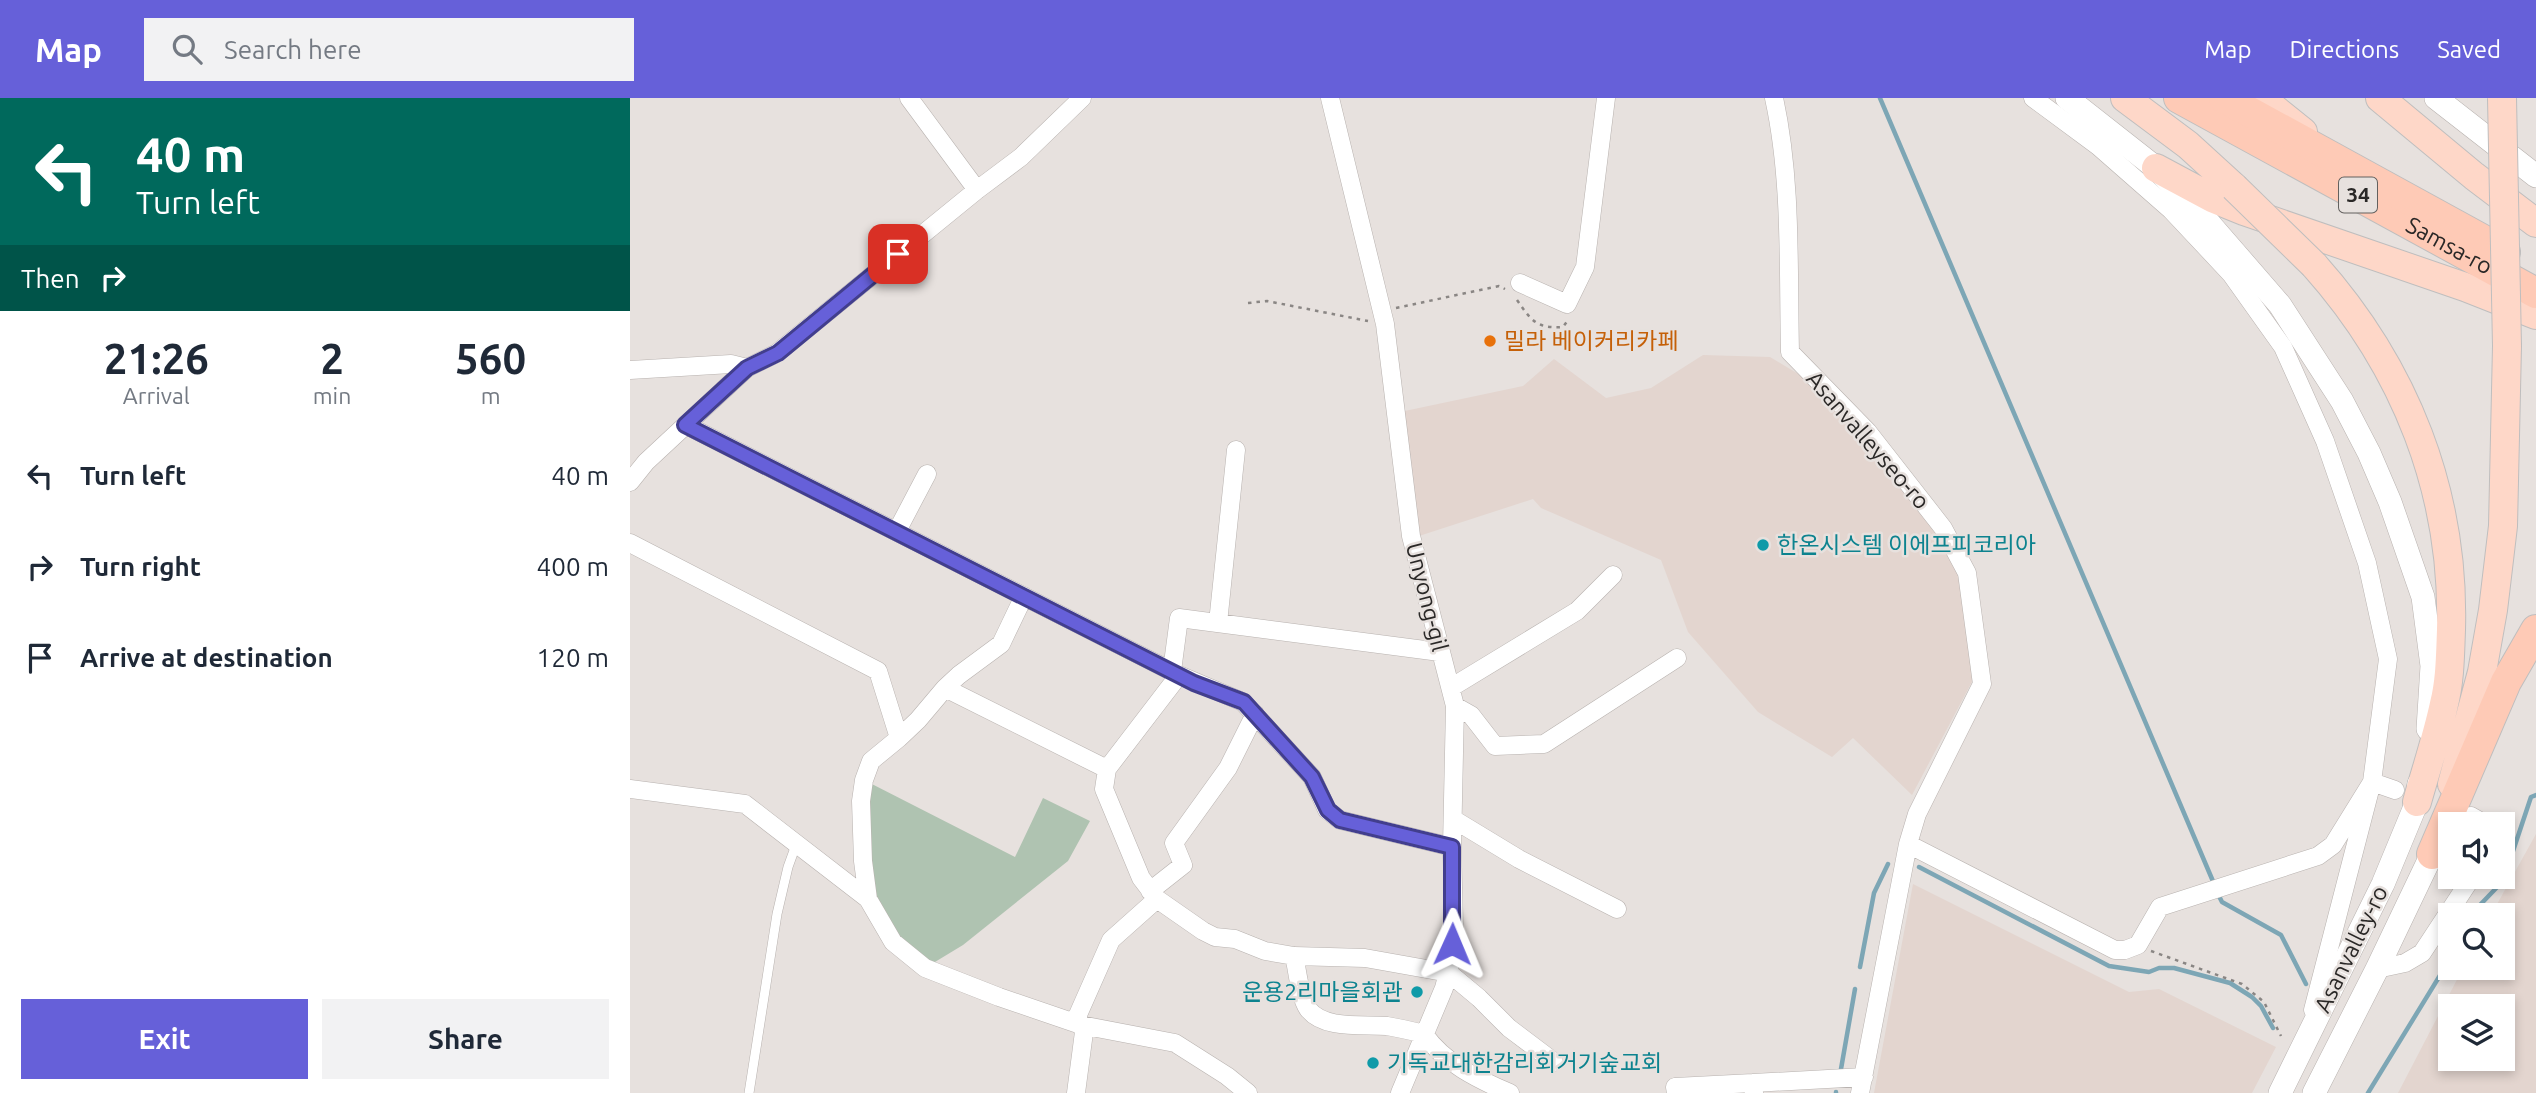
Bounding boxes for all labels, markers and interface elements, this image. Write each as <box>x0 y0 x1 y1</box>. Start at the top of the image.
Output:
search box <box>144 18 634 81</box>
icon: search <box>168 30 206 68</box>
text: Map <box>35 31 102 68</box>
text: Search here <box>224 35 362 64</box>
text: Map <box>2204 36 2251 63</box>
text: Directions <box>2289 36 2399 63</box>
text: Saved <box>2437 36 2501 63</box>
icon: left <box>21 126 112 217</box>
text: 40 m <box>136 126 245 181</box>
road number: 34 <box>2339 178 2377 212</box>
text: Turn left <box>136 184 260 220</box>
street label: Samsa-ro <box>2402 212 2497 279</box>
pin <box>868 224 928 284</box>
icon: arrive <box>879 235 917 273</box>
icon: right <box>94 259 132 297</box>
text: Then <box>21 264 80 293</box>
place label: 밀라 베이커리카페 <box>1504 328 1679 353</box>
marker: 밀라 베이커리카페 <box>1482 333 1498 349</box>
text: 21:26 <box>104 335 209 382</box>
text: 2 <box>320 335 344 382</box>
text: 560 <box>455 335 526 382</box>
street label: Asanvalleyseo-ro <box>1802 366 1935 514</box>
text: Arrival <box>123 383 190 408</box>
text: min <box>313 383 351 408</box>
text: m <box>481 383 501 408</box>
icon: left <box>21 457 59 495</box>
text: Turn left <box>80 461 186 490</box>
text: 40 m <box>551 461 609 490</box>
place label: 한온시스템 이에프피코리아 <box>1777 532 2036 557</box>
marker: 한온시스템 이에프피코리아 <box>1755 537 1771 553</box>
street label: Unyong-gil <box>1402 540 1453 654</box>
icon: right <box>21 548 59 586</box>
text: Turn right <box>80 552 201 581</box>
text: 400 m <box>537 552 609 581</box>
icon: arrive <box>21 639 59 677</box>
text: Arrive at destination <box>80 643 333 672</box>
text: 120 m <box>537 643 609 672</box>
map controls <box>2438 812 2515 1071</box>
button: sound <box>2438 812 2515 889</box>
street label: Asanvalley-ro <box>2309 881 2392 1016</box>
button: search <box>2438 903 2515 980</box>
position arrow <box>1415 907 1489 981</box>
place label: 운용2리마을회관 <box>1242 979 1403 1004</box>
marker: 운용2리마을회관 <box>1409 984 1425 1000</box>
button: layers <box>2438 994 2515 1071</box>
button: Exit <box>21 999 308 1079</box>
button: Share <box>322 999 609 1079</box>
place label: 기독교대한감리회거기숲교회 <box>1387 1050 1662 1075</box>
marker: 기독교대한감리회거기숲교회 <box>1365 1055 1381 1071</box>

